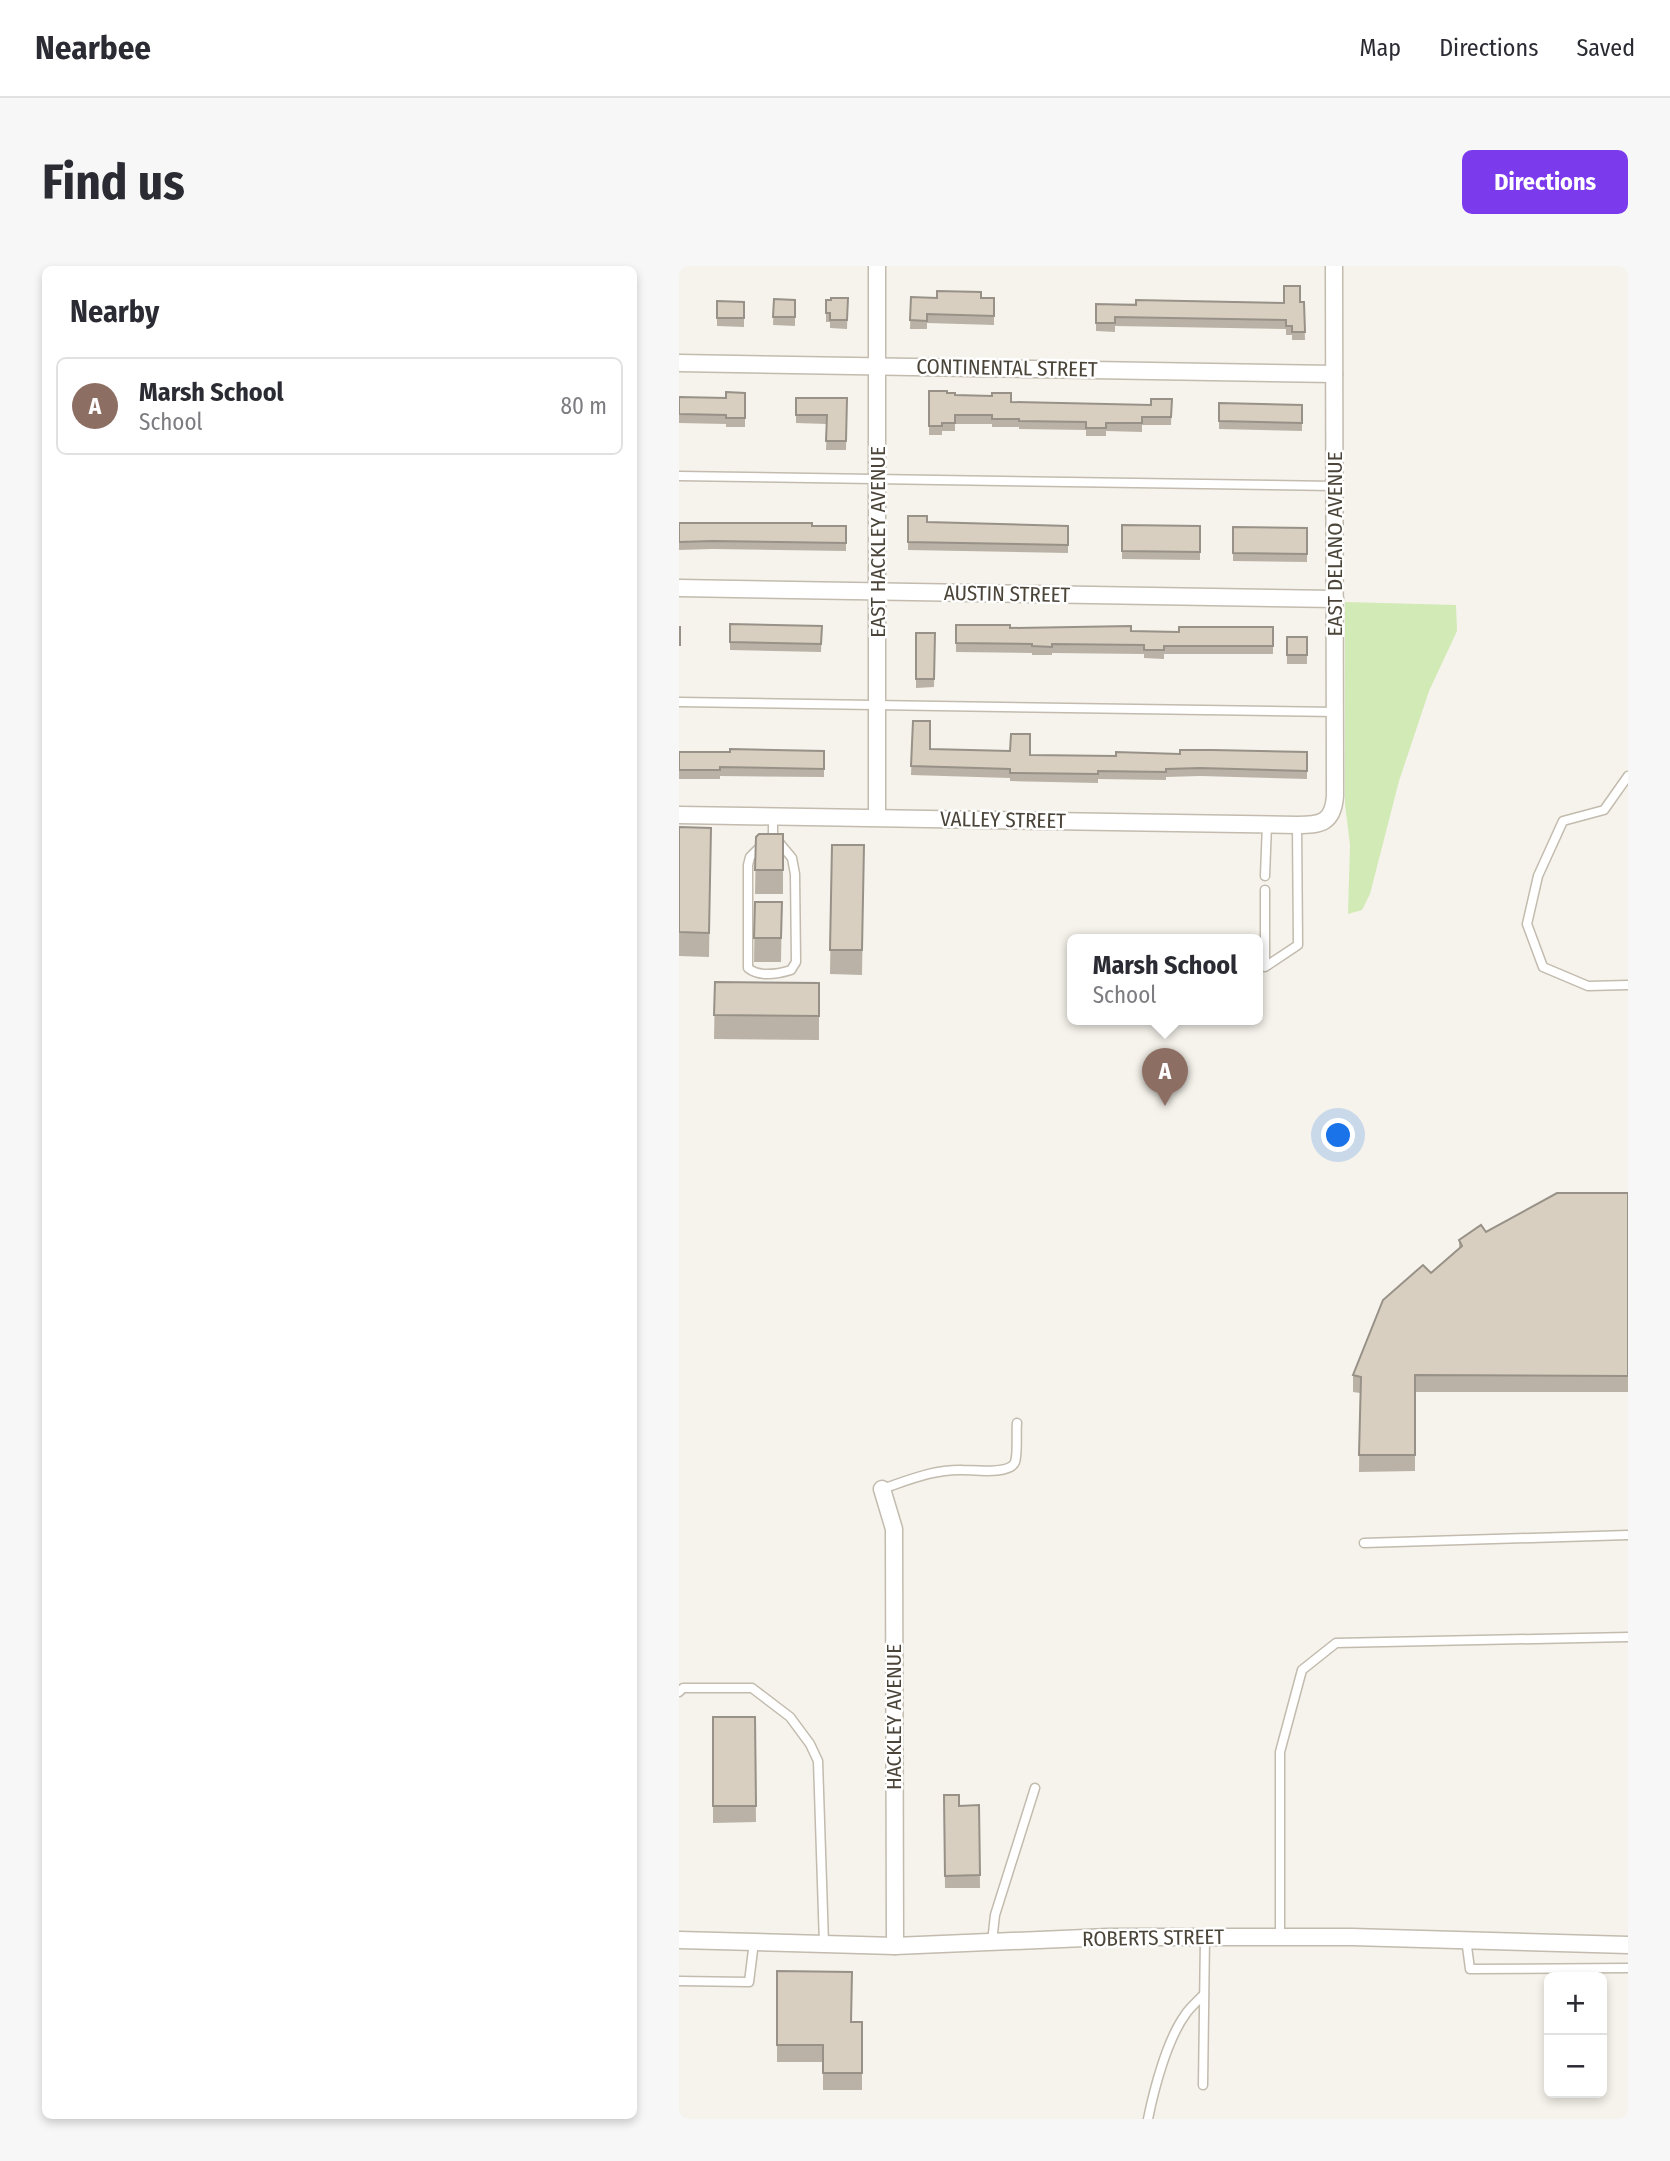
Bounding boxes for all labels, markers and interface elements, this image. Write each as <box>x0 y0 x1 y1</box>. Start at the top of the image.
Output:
text: Nearbee <box>35 28 151 68</box>
text: Map <box>1360 34 1401 62</box>
text: Directions <box>1439 34 1538 62</box>
text: Saved <box>1576 34 1635 62</box>
button: Directions <box>1462 150 1628 214</box>
text: Find us <box>42 153 185 212</box>
text: Nearby <box>70 294 159 330</box>
street label: CONTINENTAL STREET <box>916 353 1098 383</box>
text: Marsh School <box>139 377 284 408</box>
text: A <box>89 392 101 420</box>
text: 80 m <box>560 392 607 420</box>
text: School <box>139 408 203 436</box>
street label: EAST HACKLEY AVENUE <box>865 446 891 638</box>
street label: EAST DELANO AVENUE <box>1322 451 1348 637</box>
street label: AUSTIN STREET <box>944 580 1071 608</box>
street label: VALLEY STREET <box>940 806 1066 834</box>
popup <box>1067 934 1263 1025</box>
text: Marsh School <box>1093 950 1237 981</box>
text: School <box>1093 981 1156 1009</box>
pin: A <box>1142 1048 1188 1106</box>
your location <box>1321 1118 1355 1152</box>
street label: HACKLEY AVENUE <box>881 1644 907 1790</box>
street label: ROBERTS STREET <box>1082 1924 1224 1952</box>
map controls <box>1544 1972 1607 2098</box>
button: + <box>1544 1972 1607 2035</box>
button: − <box>1544 2035 1607 2098</box>

